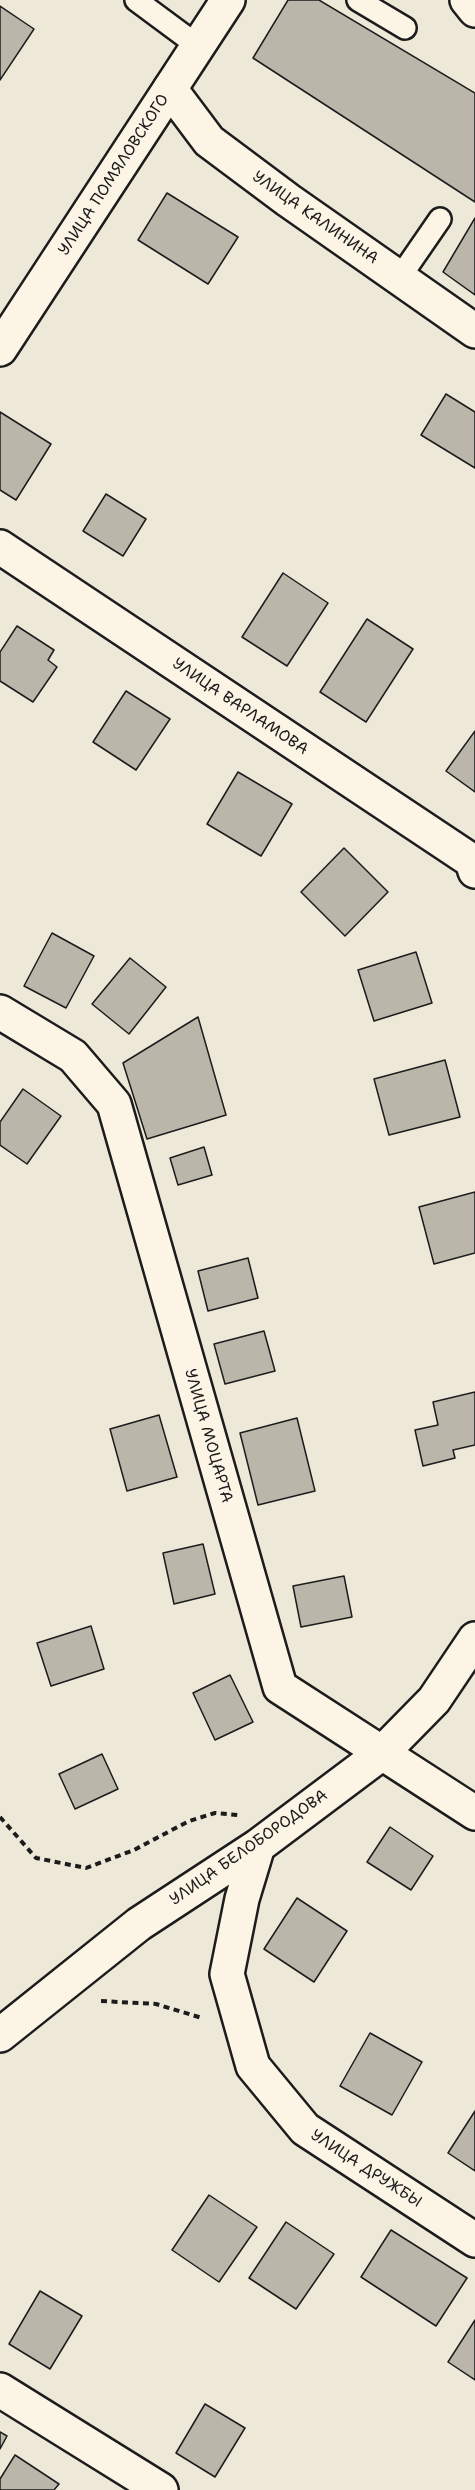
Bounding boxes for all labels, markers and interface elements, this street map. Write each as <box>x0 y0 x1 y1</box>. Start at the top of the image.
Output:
street label: УЛИЦА ПОМЯЛОВСКОГО <box>55 91 173 259</box>
street label: УЛИЦА КАЛИНИНА <box>248 167 382 269</box>
street label: УЛИЦА ВАРЛАМОВА <box>169 654 311 760</box>
street label: УЛИЦА МОЦАРТА <box>180 1367 236 1505</box>
street label: УЛИЦА БЕЛОБОРОДОВА <box>166 1786 332 1910</box>
street label: УЛИЦА ДРУЖБЫ <box>307 2126 425 2212</box>

